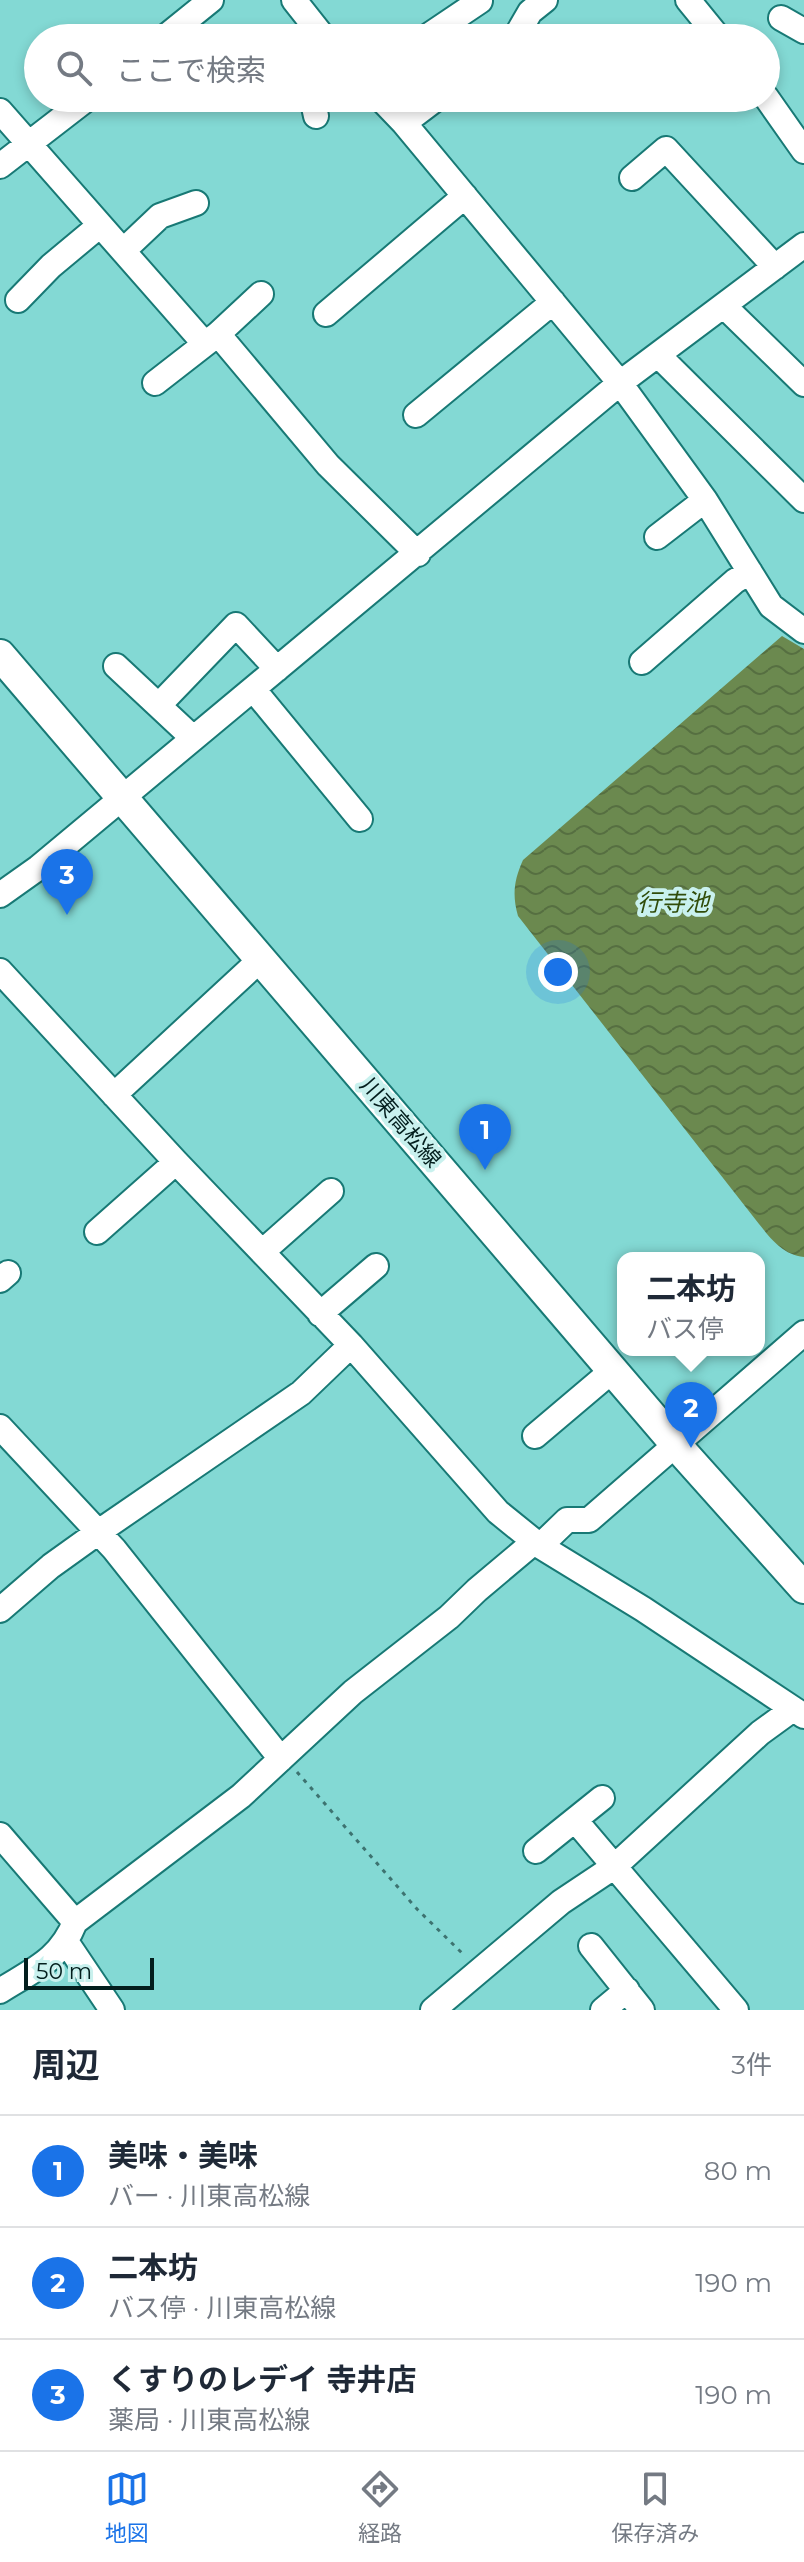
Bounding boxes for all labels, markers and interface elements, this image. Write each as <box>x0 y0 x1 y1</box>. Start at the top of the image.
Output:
search box <box>24 24 780 112</box>
icon: search <box>52 46 96 90</box>
text: ここで検索 <box>116 52 266 89</box>
pin: 3 <box>41 849 93 915</box>
water label: 行寺池 <box>637 888 711 917</box>
your location <box>538 952 578 992</box>
street label: 川東高松線 <box>354 1072 447 1173</box>
pin: 1 <box>459 1104 511 1170</box>
popup <box>617 1252 765 1356</box>
text: 二本坊 <box>646 1270 736 1307</box>
text: バス停 <box>646 1313 724 1345</box>
pin: 2 <box>665 1382 717 1448</box>
scale bar <box>24 1954 154 1990</box>
text: 50 m <box>36 1958 92 1985</box>
text: 周辺 <box>32 2044 100 2086</box>
text: 3件 <box>731 2049 772 2081</box>
text: 美味・美味 <box>108 2137 258 2174</box>
text: 1 <box>53 2155 63 2187</box>
text: 80 m <box>704 2155 772 2187</box>
text: バー · 川東高松線 <box>108 2180 310 2212</box>
text: 二本坊 <box>108 2249 198 2286</box>
text: 2 <box>50 2267 66 2299</box>
text: 190 m <box>695 2267 772 2299</box>
text: バス停 · 川東高松線 <box>108 2292 336 2324</box>
text: くすりのレデイ 寺井店 <box>108 2361 417 2398</box>
text: 3 <box>50 2379 66 2411</box>
text: 190 m <box>695 2379 772 2411</box>
text: 薬局 · 川東高松線 <box>108 2404 310 2436</box>
tab: 地図 <box>105 2467 149 2547</box>
tab: 経路 <box>358 2467 402 2547</box>
tab: 保存済み <box>611 2467 699 2547</box>

